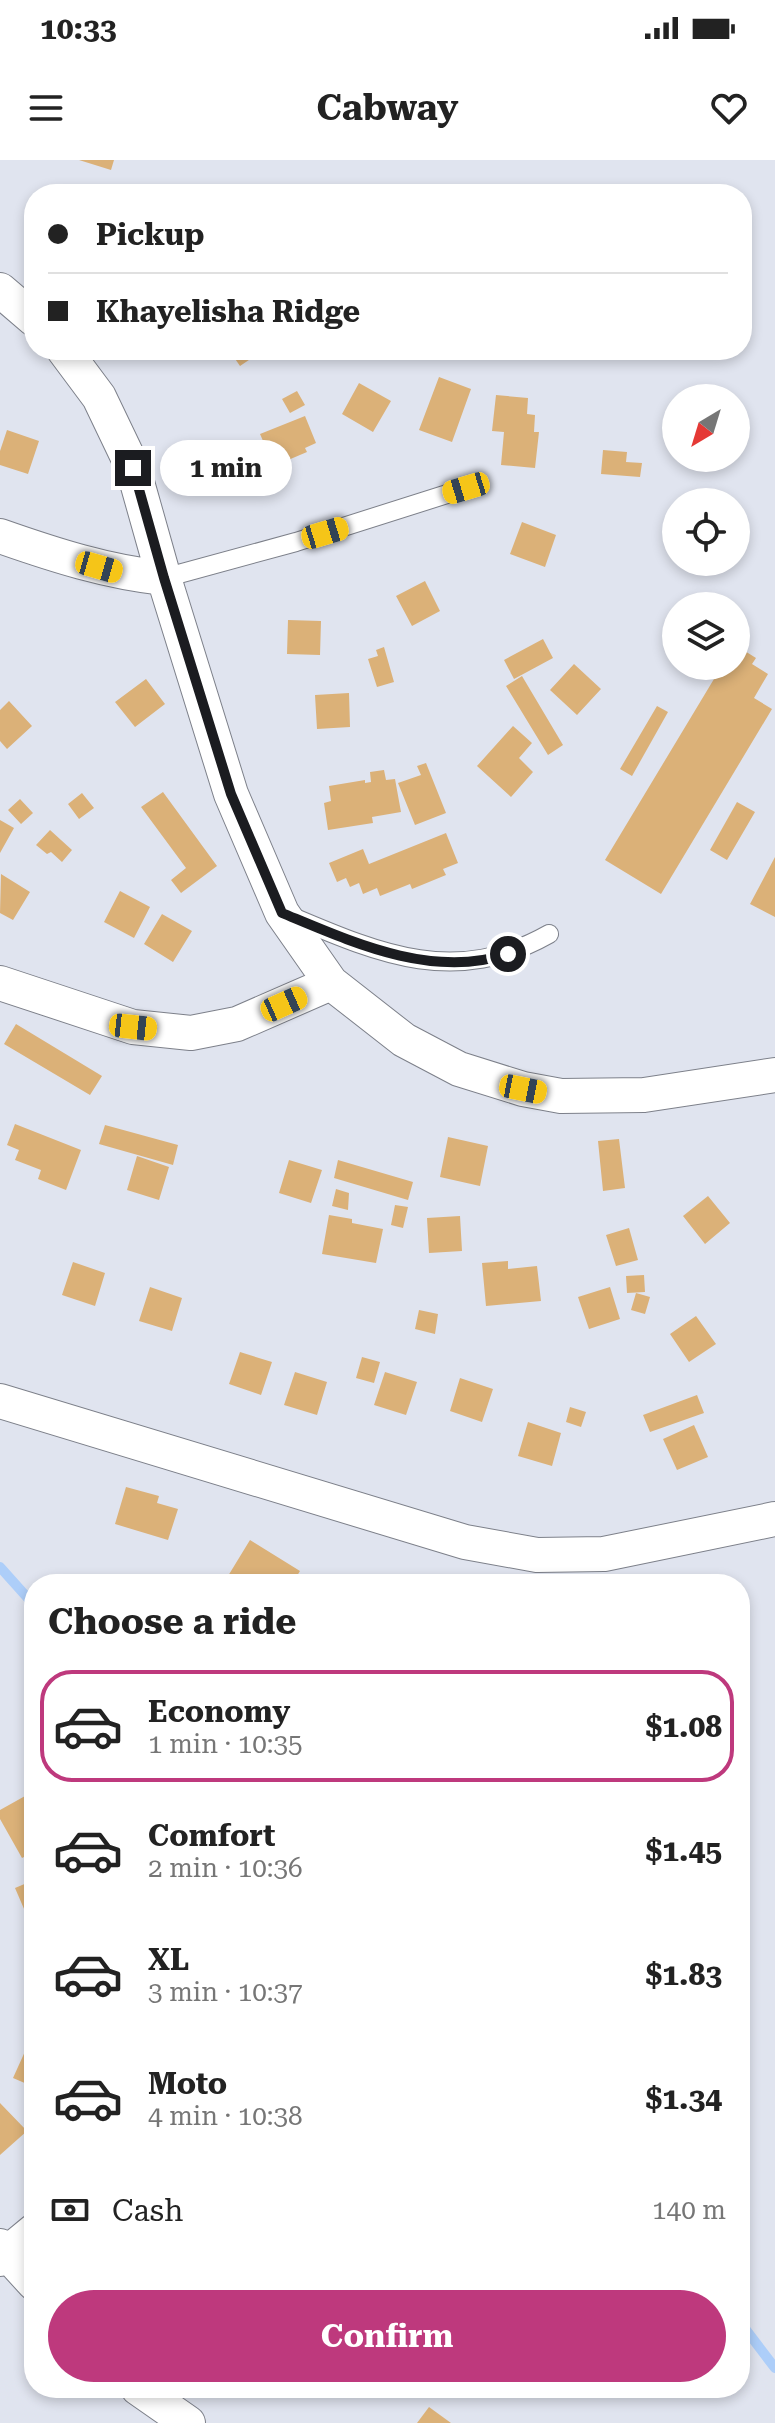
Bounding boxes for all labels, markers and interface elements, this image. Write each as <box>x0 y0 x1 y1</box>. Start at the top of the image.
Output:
text: 10:33 <box>40 11 117 46</box>
icon: menu <box>24 86 68 130</box>
icon: heart <box>707 86 751 130</box>
text: Cabway <box>316 87 459 129</box>
text: Pickup <box>96 217 204 252</box>
text: Khayelisha Ridge <box>96 294 360 329</box>
north arrow <box>662 384 750 472</box>
map controls <box>662 384 750 680</box>
callout: 1 min <box>161 440 293 496</box>
route end <box>115 450 151 486</box>
text: 1 min <box>190 453 262 483</box>
car <box>440 470 492 506</box>
button: locate <box>662 488 750 576</box>
car <box>299 515 351 551</box>
car <box>73 549 125 585</box>
button: layers <box>662 592 750 680</box>
route start <box>490 936 526 972</box>
car <box>257 983 311 1025</box>
car <box>108 1013 158 1041</box>
car <box>497 1073 549 1105</box>
text: Choose a ride <box>48 1601 296 1643</box>
icon: car <box>52 1690 124 1762</box>
text: Economy <box>148 1694 290 1729</box>
text: $1.08 <box>645 1709 722 1744</box>
text: 1 min · 10:35 <box>148 1729 303 1759</box>
icon: car <box>52 1814 124 1886</box>
text: Comfort <box>148 1818 275 1853</box>
text: $1.45 <box>645 1833 722 1868</box>
text: 2 min · 10:36 <box>148 1853 303 1883</box>
icon: car <box>52 1938 124 2010</box>
text: XL <box>148 1942 189 1977</box>
text: $1.83 <box>645 1957 722 1992</box>
text: 3 min · 10:37 <box>148 1977 303 2007</box>
icon: car <box>52 2062 124 2134</box>
text: Moto <box>148 2066 227 2101</box>
text: $1.34 <box>645 2081 722 2116</box>
text: 4 min · 10:38 <box>148 2101 303 2131</box>
icon: cash <box>48 2188 92 2232</box>
text: Cash <box>112 2193 183 2228</box>
text: 140 m <box>652 2195 726 2225</box>
button: Confirm <box>48 2290 726 2382</box>

